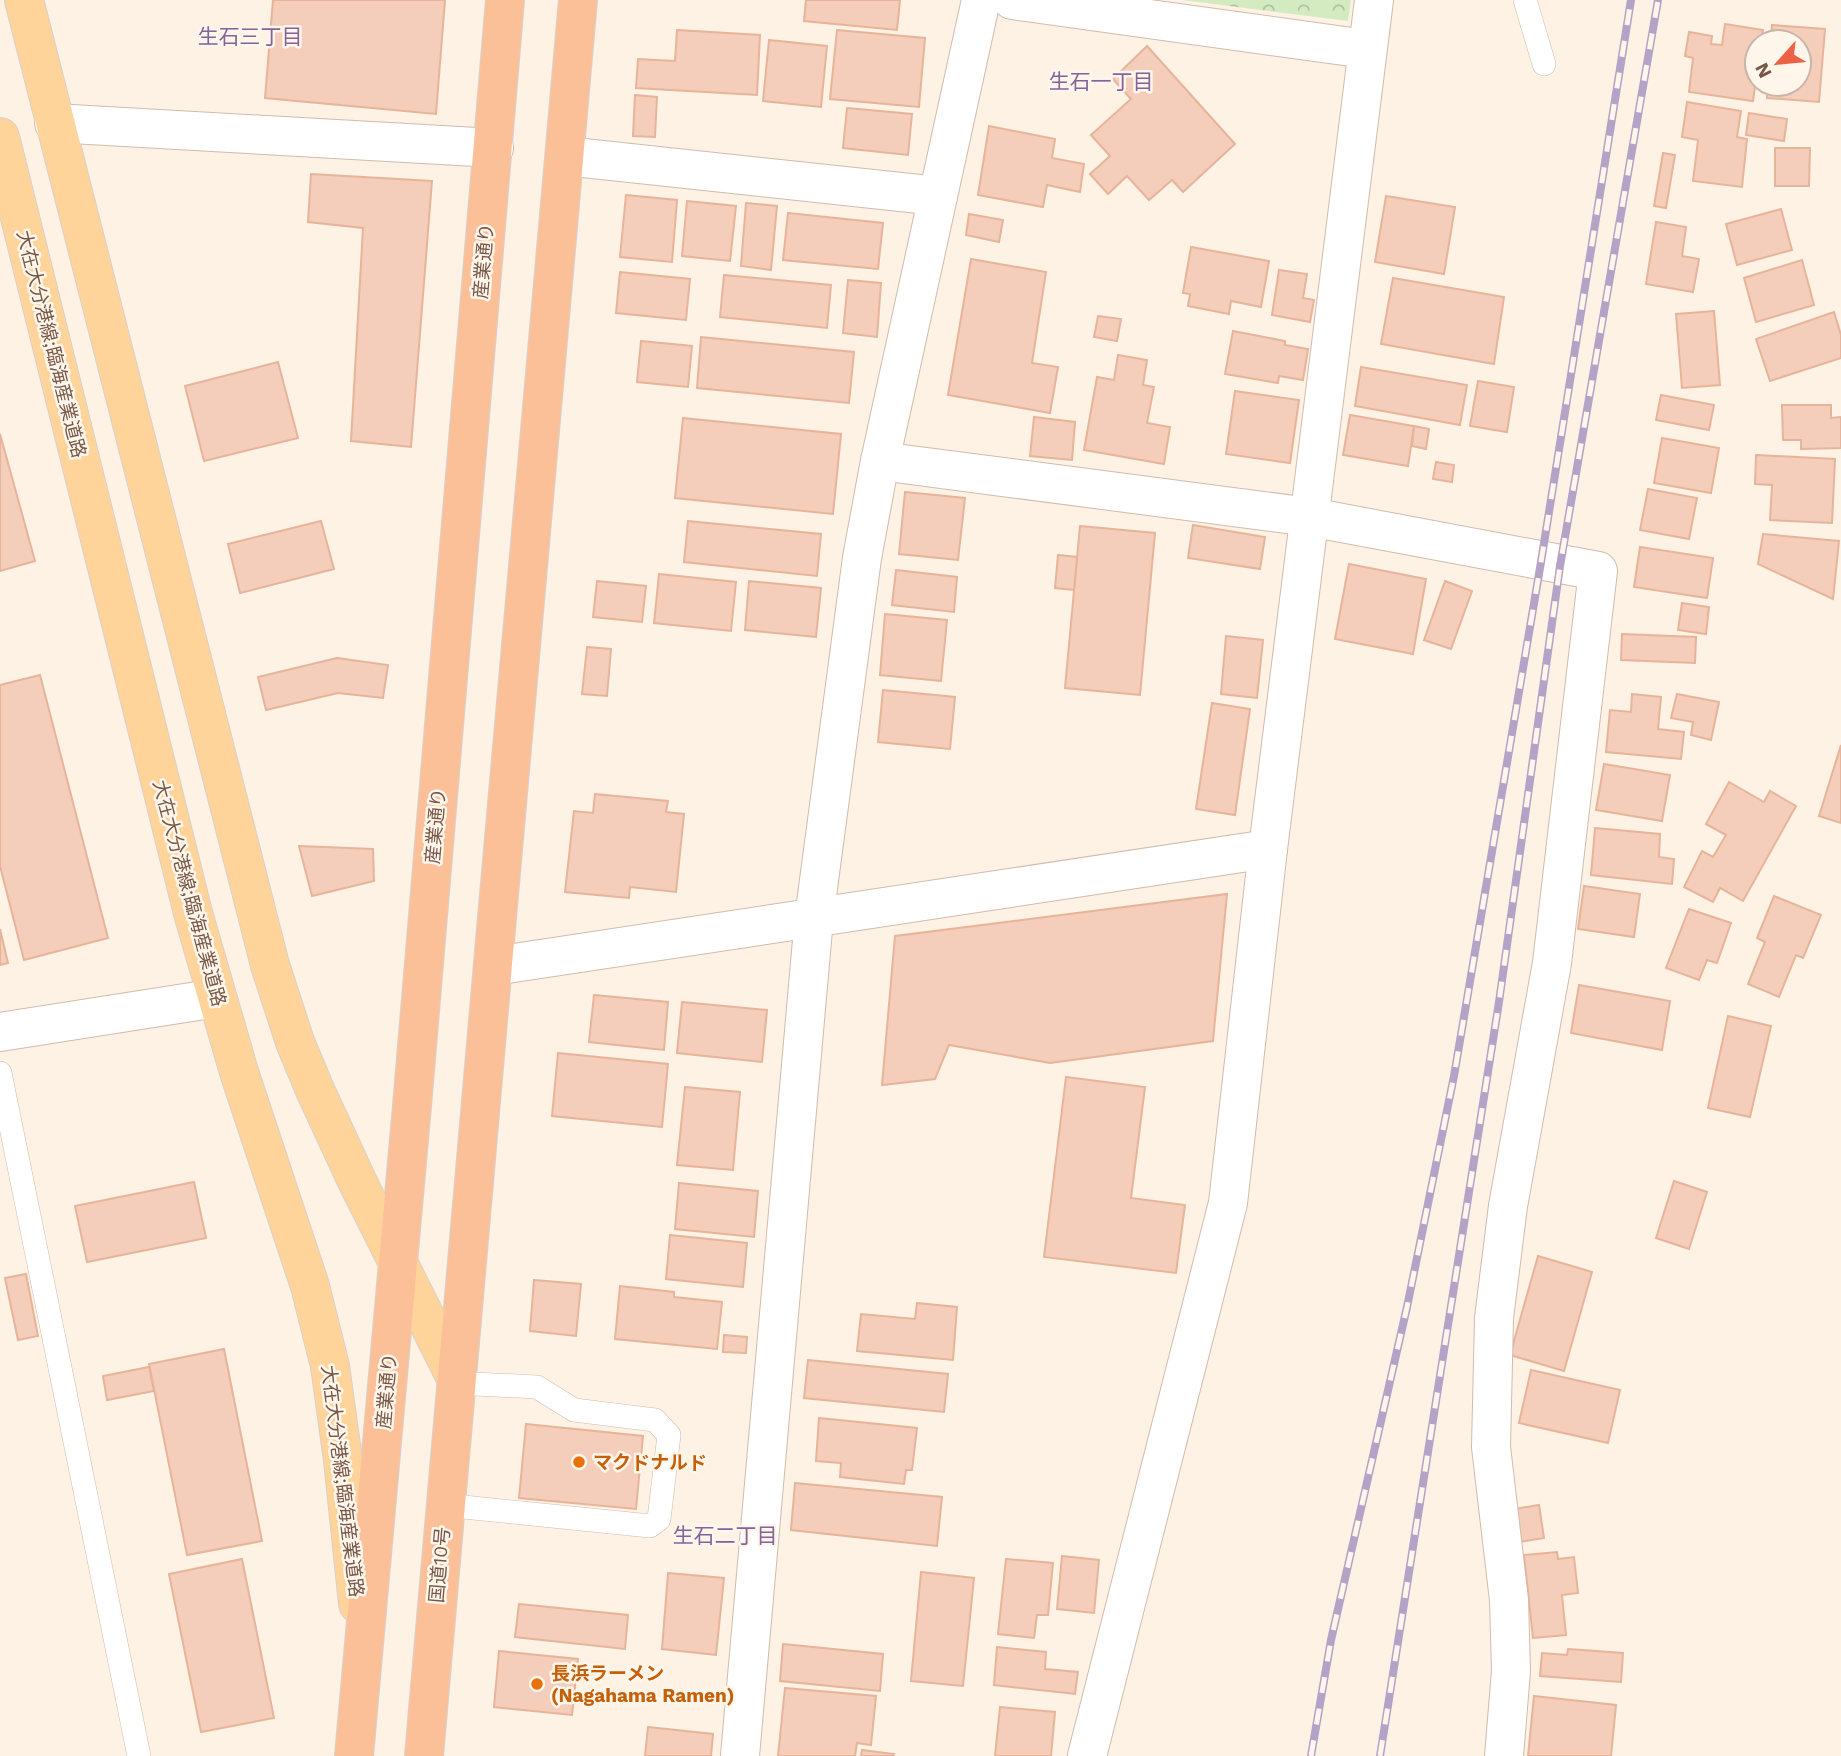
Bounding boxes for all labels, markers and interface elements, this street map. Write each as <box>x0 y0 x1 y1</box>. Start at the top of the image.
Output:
district label: 生石三丁目 <box>198 24 303 49</box>
north arrow <box>1743 28 1813 98</box>
text: N <box>1750 59 1777 82</box>
district label: 生石一丁目 <box>1049 69 1154 94</box>
street label: 産業通り <box>469 222 498 300</box>
street label: 大在大分港線;臨海産業道路 <box>12 228 91 460</box>
street label: 大在大分港線;臨海産業道路 <box>148 777 231 1009</box>
street label: 産業通り <box>421 787 450 865</box>
street label: 産業通り <box>372 1352 401 1430</box>
street label: 大在大分港線;臨海産業道路 <box>317 1364 368 1598</box>
place label: マクドナルド <box>593 1451 707 1474</box>
marker: マクドナルド <box>571 1454 587 1470</box>
district label: 生石二丁目 <box>673 1523 778 1548</box>
street label: 国道10号 <box>425 1526 454 1604</box>
place label: 長浜ラーメン (Nagahama Ramen) <box>551 1662 734 1707</box>
marker: 長浜ラーメン (Nagahama Ramen) <box>529 1676 545 1692</box>

